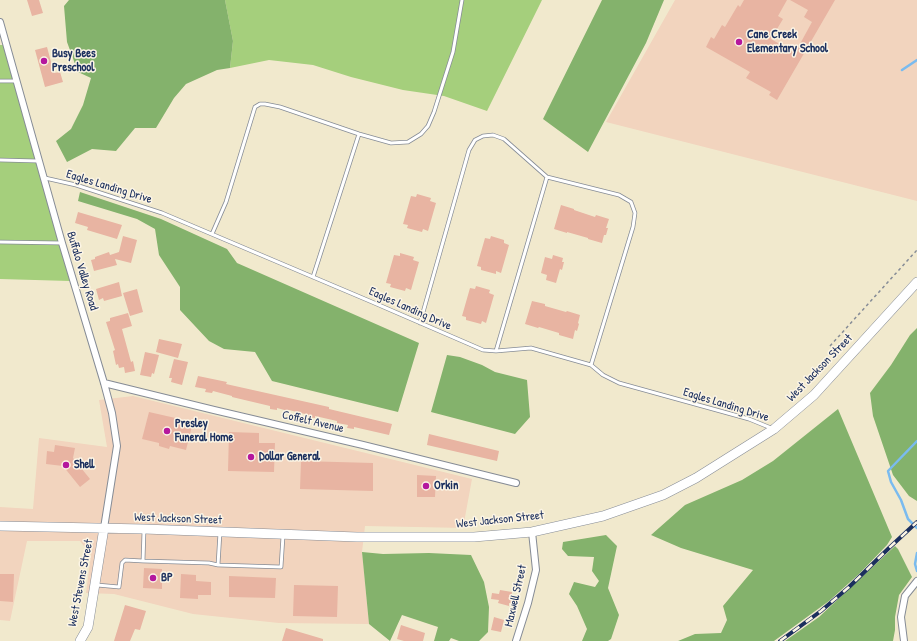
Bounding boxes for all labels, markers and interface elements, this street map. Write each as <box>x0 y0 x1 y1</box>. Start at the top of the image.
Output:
place label: Cane Creek Elementary School <box>747 28 828 56</box>
marker: Cane Creek Elementary School <box>734 37 744 47</box>
place label: Busy Bees Preschool <box>52 47 96 75</box>
marker: Busy Bees Preschool <box>39 56 49 66</box>
street label: Eagles Landing Drive <box>64 167 154 207</box>
street label: Buffalo Valley Road <box>63 230 101 312</box>
street label: Eagles Landing Drive <box>367 284 453 334</box>
street label: West Jackson Street <box>784 331 856 405</box>
street label: Eagles Landing Drive <box>681 385 771 425</box>
street label: Coffelt Avenue <box>281 408 345 436</box>
place label: Presley Funeral Home <box>175 417 233 445</box>
marker: Presley Funeral Home <box>162 426 172 436</box>
place label: Dollar General <box>259 450 320 464</box>
marker: Dollar General <box>246 452 256 462</box>
place label: Shell <box>74 458 94 472</box>
marker: Shell <box>61 460 71 470</box>
place label: Orkin <box>434 479 458 493</box>
marker: Orkin <box>421 481 431 491</box>
street label: West Jackson Street <box>455 508 545 532</box>
street label: West Jackson Street <box>134 510 222 528</box>
street label: West Stevens Street <box>65 538 97 628</box>
street label: Maxwell Street <box>502 563 530 629</box>
place label: BP <box>161 571 173 585</box>
marker: BP <box>148 573 158 583</box>

